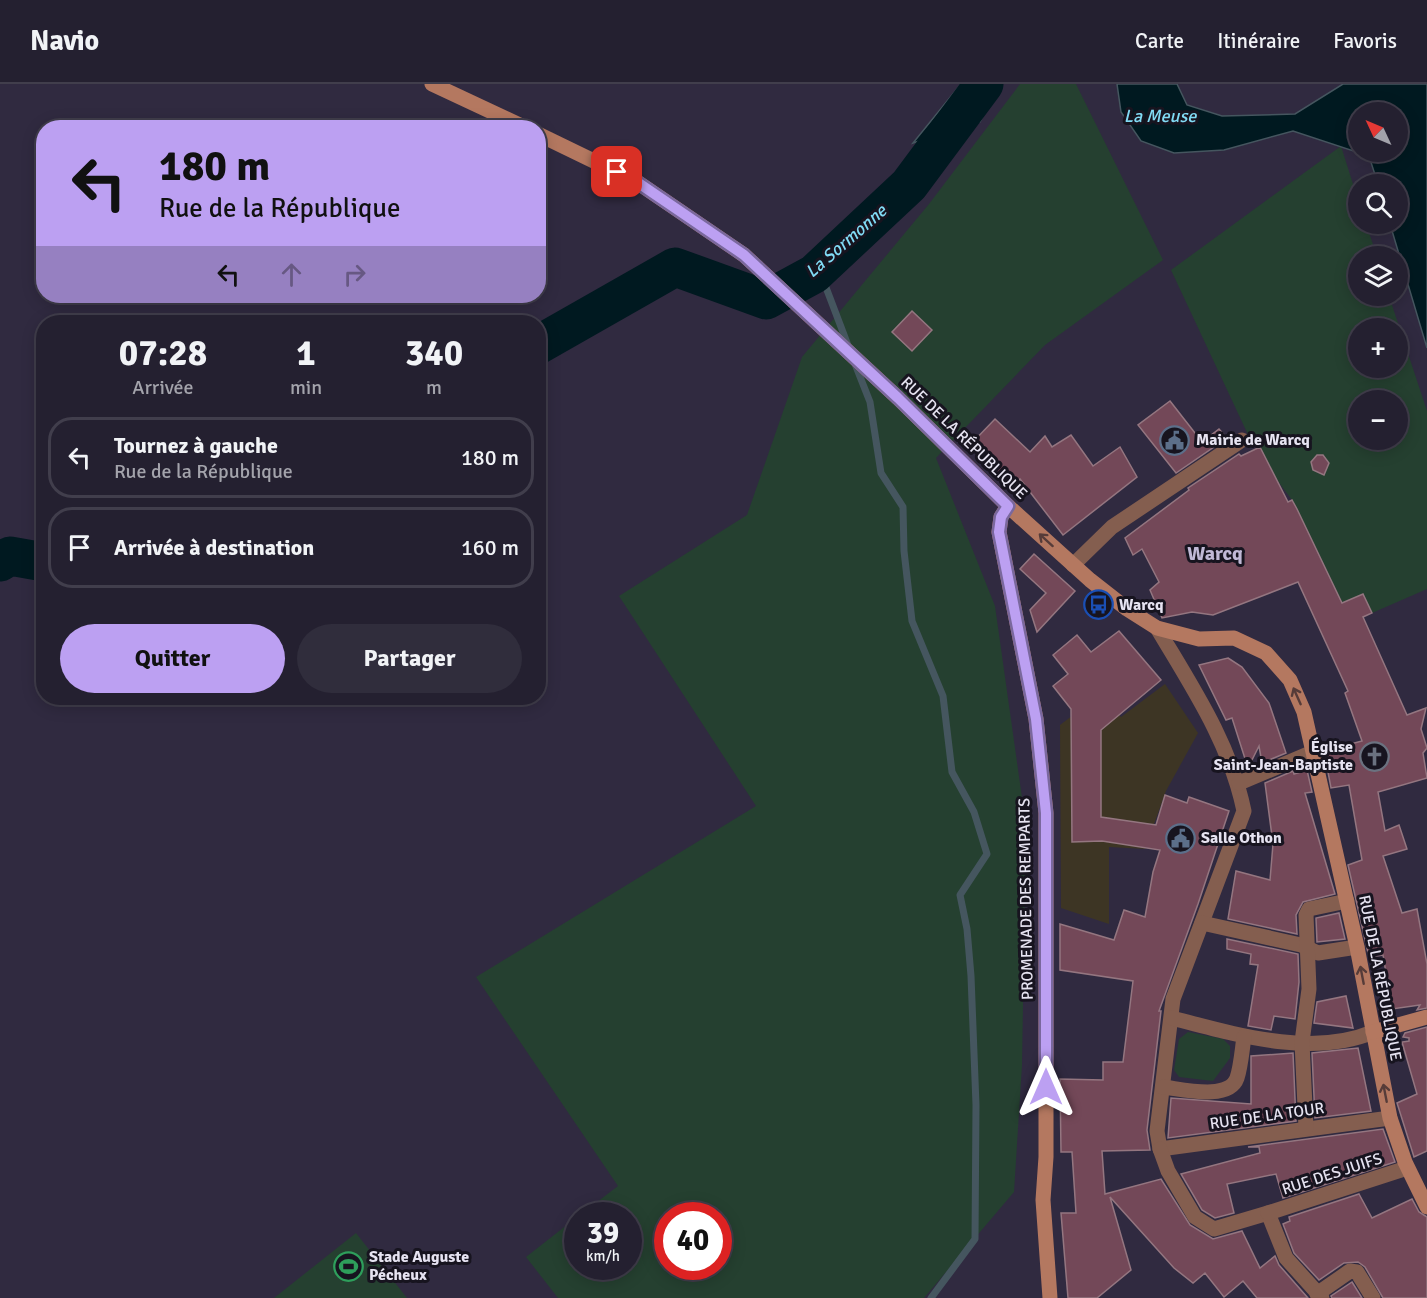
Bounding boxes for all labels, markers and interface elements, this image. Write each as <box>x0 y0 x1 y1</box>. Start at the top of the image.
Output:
text: Navio <box>30 24 99 58</box>
text: Carte <box>1135 28 1184 54</box>
text: Itinéraire <box>1217 28 1300 54</box>
text: Favoris <box>1333 28 1397 54</box>
north arrow <box>1348 102 1408 162</box>
map controls <box>1348 102 1408 450</box>
water label: La Meuse <box>1124 105 1197 127</box>
text: 180 m <box>159 141 270 192</box>
icon: left <box>60 144 138 222</box>
pin <box>591 146 642 197</box>
icon: arrive <box>600 155 633 188</box>
button: search <box>1348 174 1408 234</box>
text: Rue de la République <box>159 192 400 225</box>
water label: La Sormonne <box>801 199 892 282</box>
button: layers <box>1348 246 1408 306</box>
icon: left <box>212 258 245 291</box>
icon: ahead <box>275 258 308 291</box>
icon: right <box>338 258 371 291</box>
button: + <box>1348 318 1408 378</box>
text: 07:28 <box>119 331 207 376</box>
text: 1 <box>296 331 316 376</box>
text: 340 <box>405 331 463 376</box>
street label: RUE DE LA RÉPUBLIQUE <box>897 372 1031 504</box>
text: Arrivée <box>132 375 194 400</box>
text: min <box>290 375 322 400</box>
text: m <box>426 375 442 400</box>
button: − <box>1348 390 1408 450</box>
public building icon: Mairie de Warcq <box>1159 424 1191 456</box>
place label: Mairie de Warcq <box>1196 430 1310 450</box>
text: Tournez à gauche <box>114 432 278 459</box>
icon: left <box>63 441 96 474</box>
text: 180 m <box>461 444 519 471</box>
text: Rue de la République <box>114 459 293 484</box>
icon: arrive <box>63 531 96 564</box>
one-way arrow <box>1038 533 1053 547</box>
text: Arrivée à destination <box>114 534 314 561</box>
text: 160 m <box>461 534 519 561</box>
district label: Warcq <box>1187 541 1243 566</box>
bus stop icon: Warcq <box>1082 589 1114 621</box>
place label: Warcq <box>1119 595 1164 615</box>
button: Quitter <box>60 624 285 693</box>
button: Partager <box>297 624 522 693</box>
one-way arrow <box>1291 688 1302 706</box>
place label: Église Saint-Jean-Baptiste <box>1214 737 1353 775</box>
church icon: Église Saint-Jean-Baptiste <box>1358 740 1390 772</box>
street label: PROMENADE DES REMPARTS <box>1014 798 1038 1000</box>
public building icon: Salle Othon <box>1164 822 1196 854</box>
place label: Salle Othon <box>1201 828 1282 848</box>
street label: RUE DE LA RÉPUBLIQUE <box>1354 893 1406 1063</box>
one-way arrow <box>1356 965 1367 985</box>
position arrow <box>1014 1055 1078 1119</box>
one-way arrow <box>1379 1084 1390 1104</box>
street label: RUE DE LA TOUR <box>1208 1098 1326 1134</box>
street label: RUE DES JUIFS <box>1279 1148 1385 1200</box>
speed limit sign: 40 <box>654 1202 732 1280</box>
text: 39 <box>587 1215 619 1252</box>
place label: Stade Auguste Pécheux <box>369 1247 469 1285</box>
text: km/h <box>586 1247 620 1265</box>
sports icon: Stade Auguste Pécheux <box>332 1250 364 1282</box>

